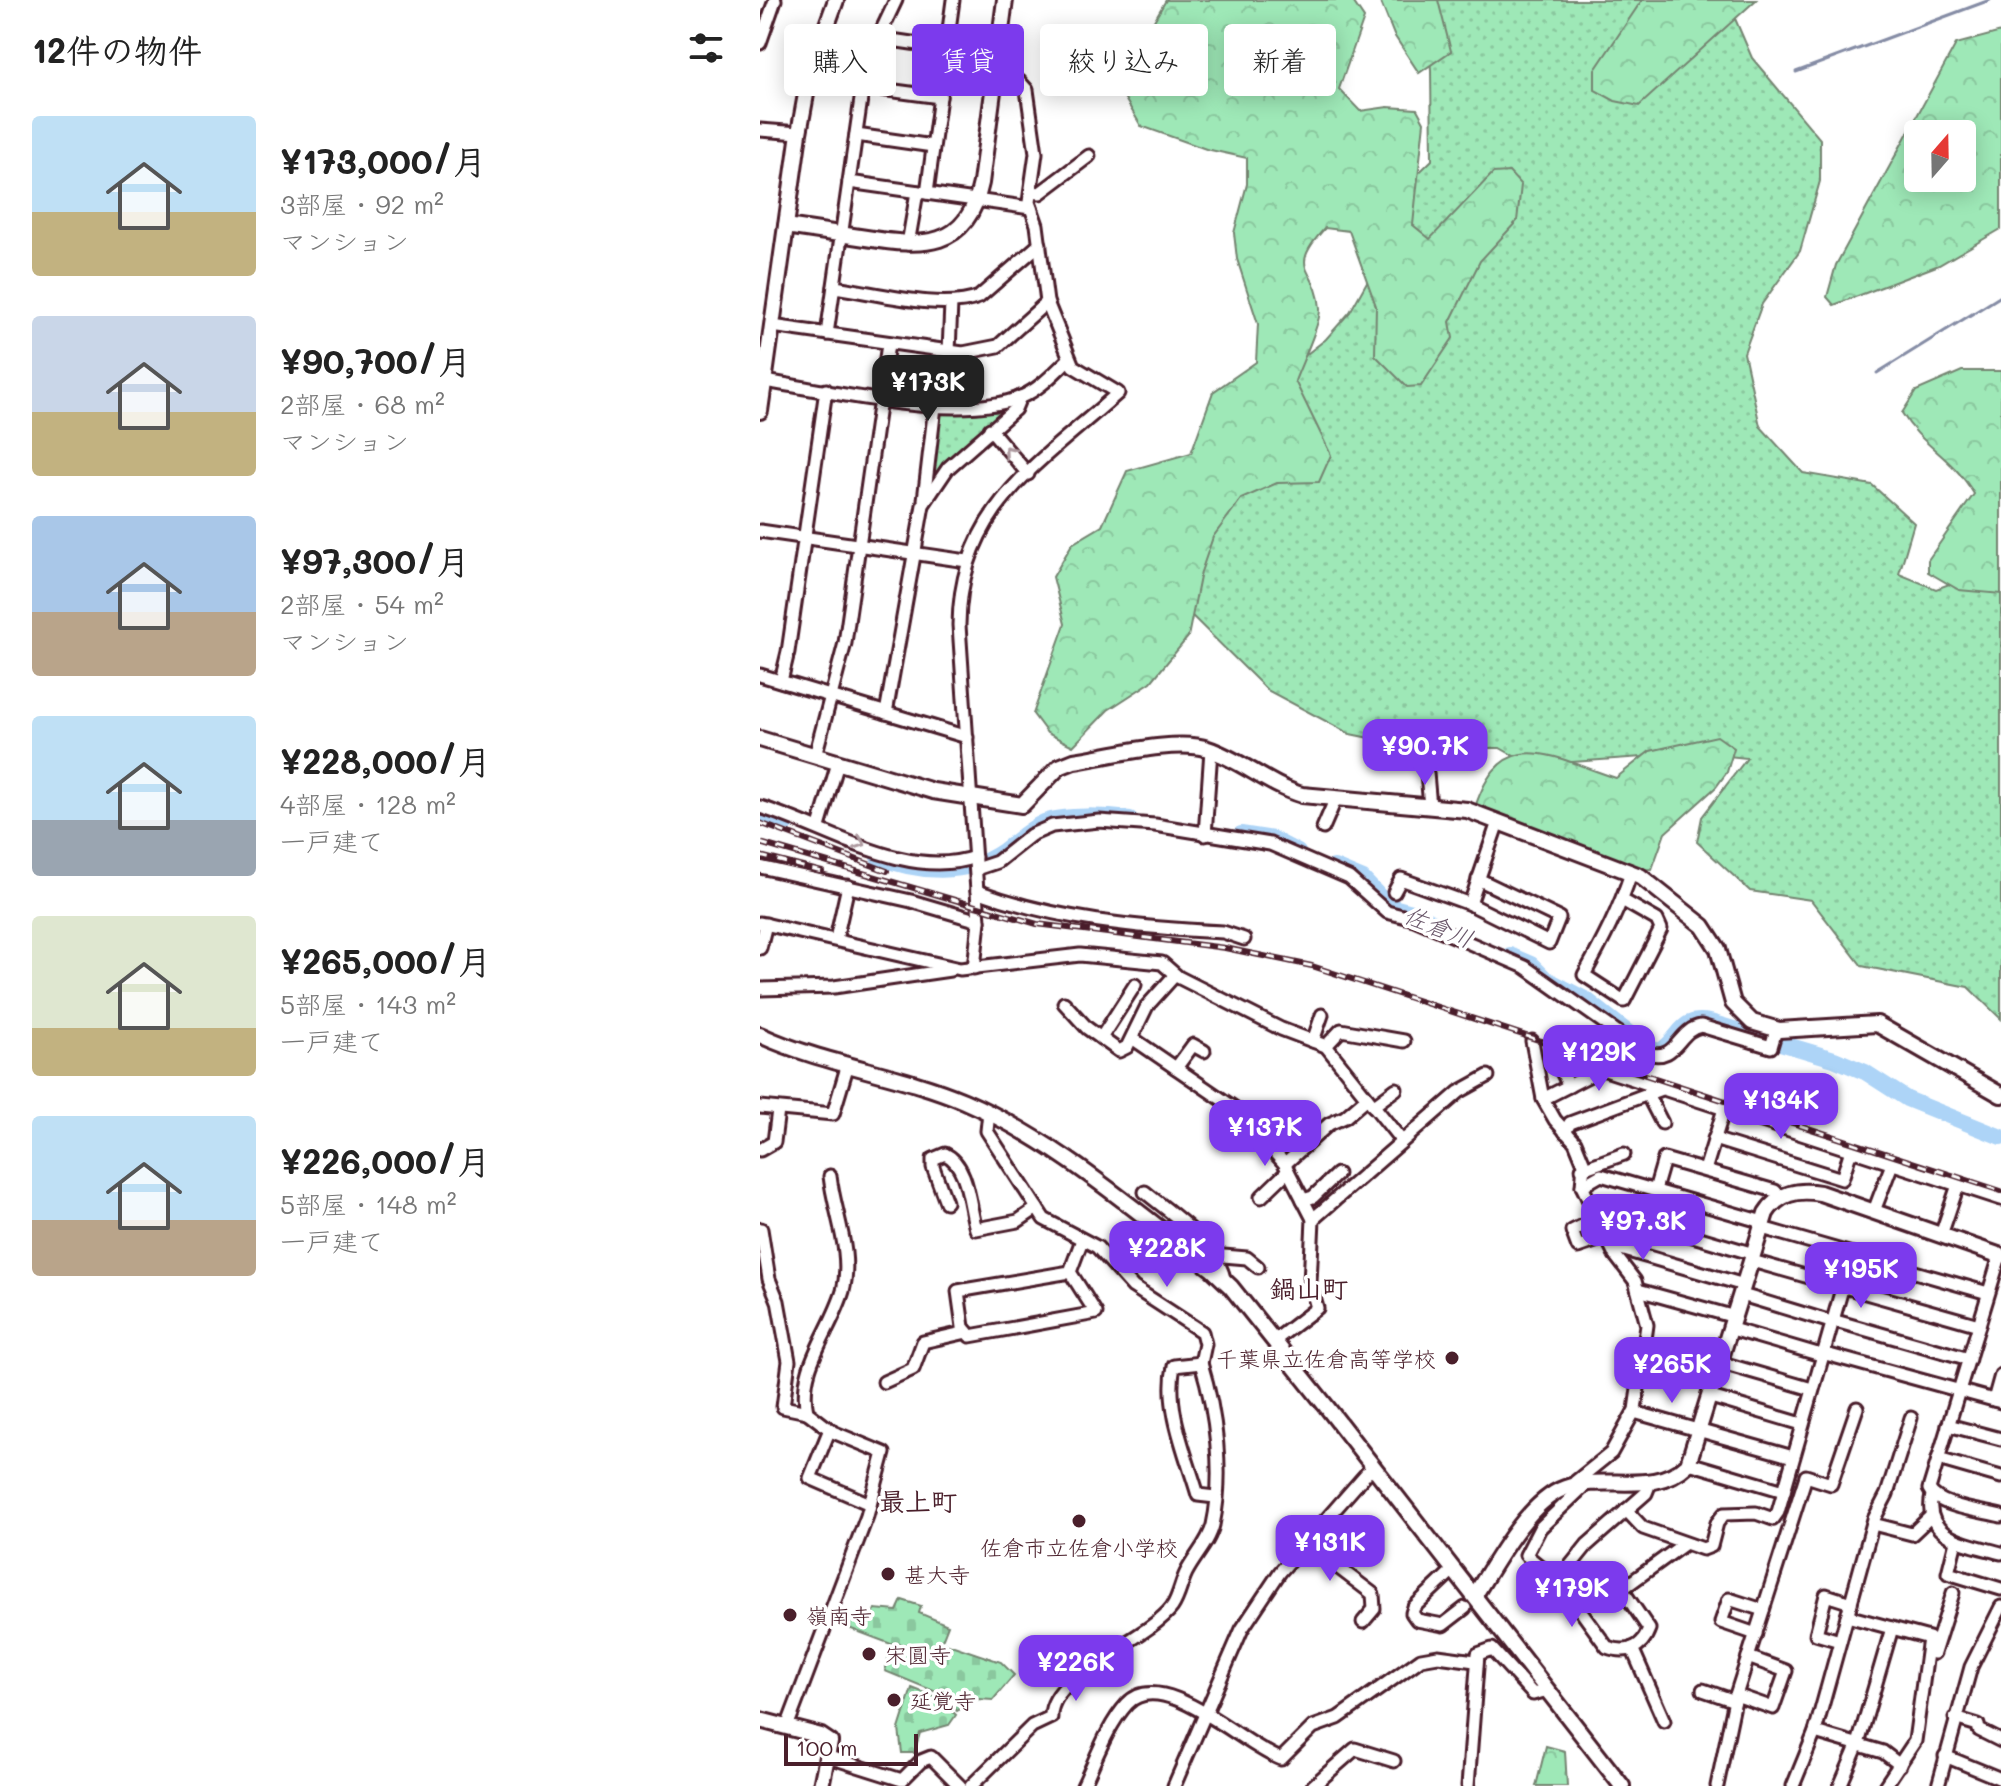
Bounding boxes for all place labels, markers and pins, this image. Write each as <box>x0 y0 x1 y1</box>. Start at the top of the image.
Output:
pin: ¥173K <box>872 355 984 423</box>
pin: ¥90.7K <box>1360 719 1490 787</box>
pin: ¥129K <box>1543 1025 1655 1093</box>
pin: ¥134K <box>1725 1073 1837 1141</box>
pin: ¥137K <box>1209 1100 1321 1168</box>
pin: ¥97.3K <box>1578 1194 1708 1262</box>
pin: ¥228K <box>1111 1221 1223 1289</box>
pin: ¥195K <box>1805 1242 1917 1310</box>
pin: ¥265K <box>1616 1337 1728 1405</box>
place label: 千葉県立佐倉高等学校 <box>1216 1344 1436 1373</box>
marker: 千葉県立佐倉高等学校 <box>1443 1349 1461 1367</box>
marker: 佐倉市立佐倉小学校 <box>1070 1512 1088 1530</box>
pin: ¥131K <box>1274 1515 1386 1583</box>
place label: 佐倉市立佐倉小学校 <box>980 1533 1178 1562</box>
place label: 甚大寺 <box>904 1560 970 1589</box>
pin: ¥179K <box>1516 1561 1628 1629</box>
marker: 甚大寺 <box>879 1565 897 1583</box>
place label: 嶺南寺 <box>806 1601 872 1630</box>
marker: 嶺南寺 <box>781 1606 799 1624</box>
pin: ¥226K <box>1020 1635 1132 1703</box>
place label: 宋圓寺 <box>885 1640 951 1669</box>
marker: 宋圓寺 <box>860 1645 878 1663</box>
place label: 延覚寺 <box>910 1686 976 1715</box>
marker: 延覚寺 <box>885 1691 903 1709</box>

